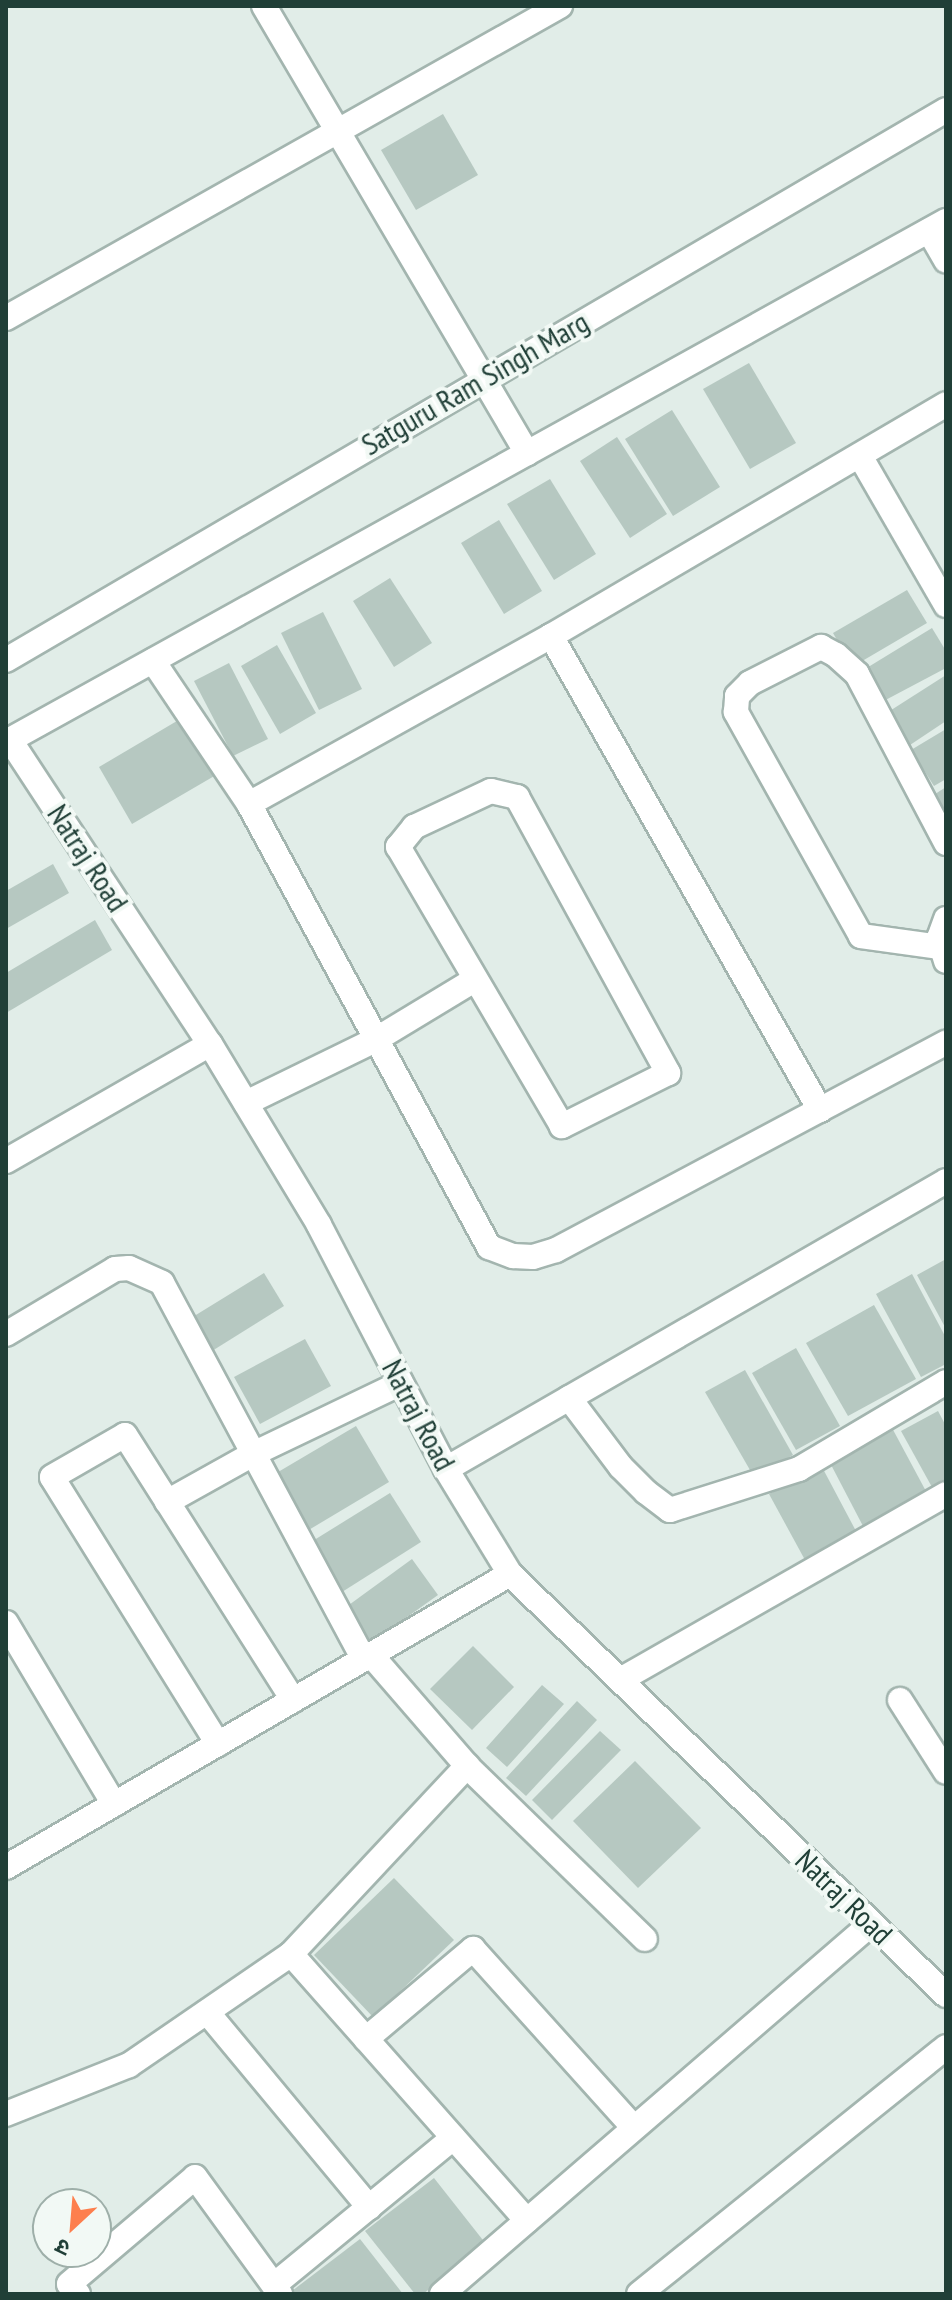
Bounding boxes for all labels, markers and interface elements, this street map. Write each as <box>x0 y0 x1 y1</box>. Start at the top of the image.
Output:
street label: Satguru Ram Singh Marg <box>355 303 595 463</box>
street label: Natraj Road <box>40 798 136 918</box>
street label: Natraj Road <box>375 1353 463 1477</box>
street label: Natraj Road <box>788 1842 900 1952</box>
north arrow <box>32 2188 112 2268</box>
text: उ <box>50 2232 74 2263</box>

